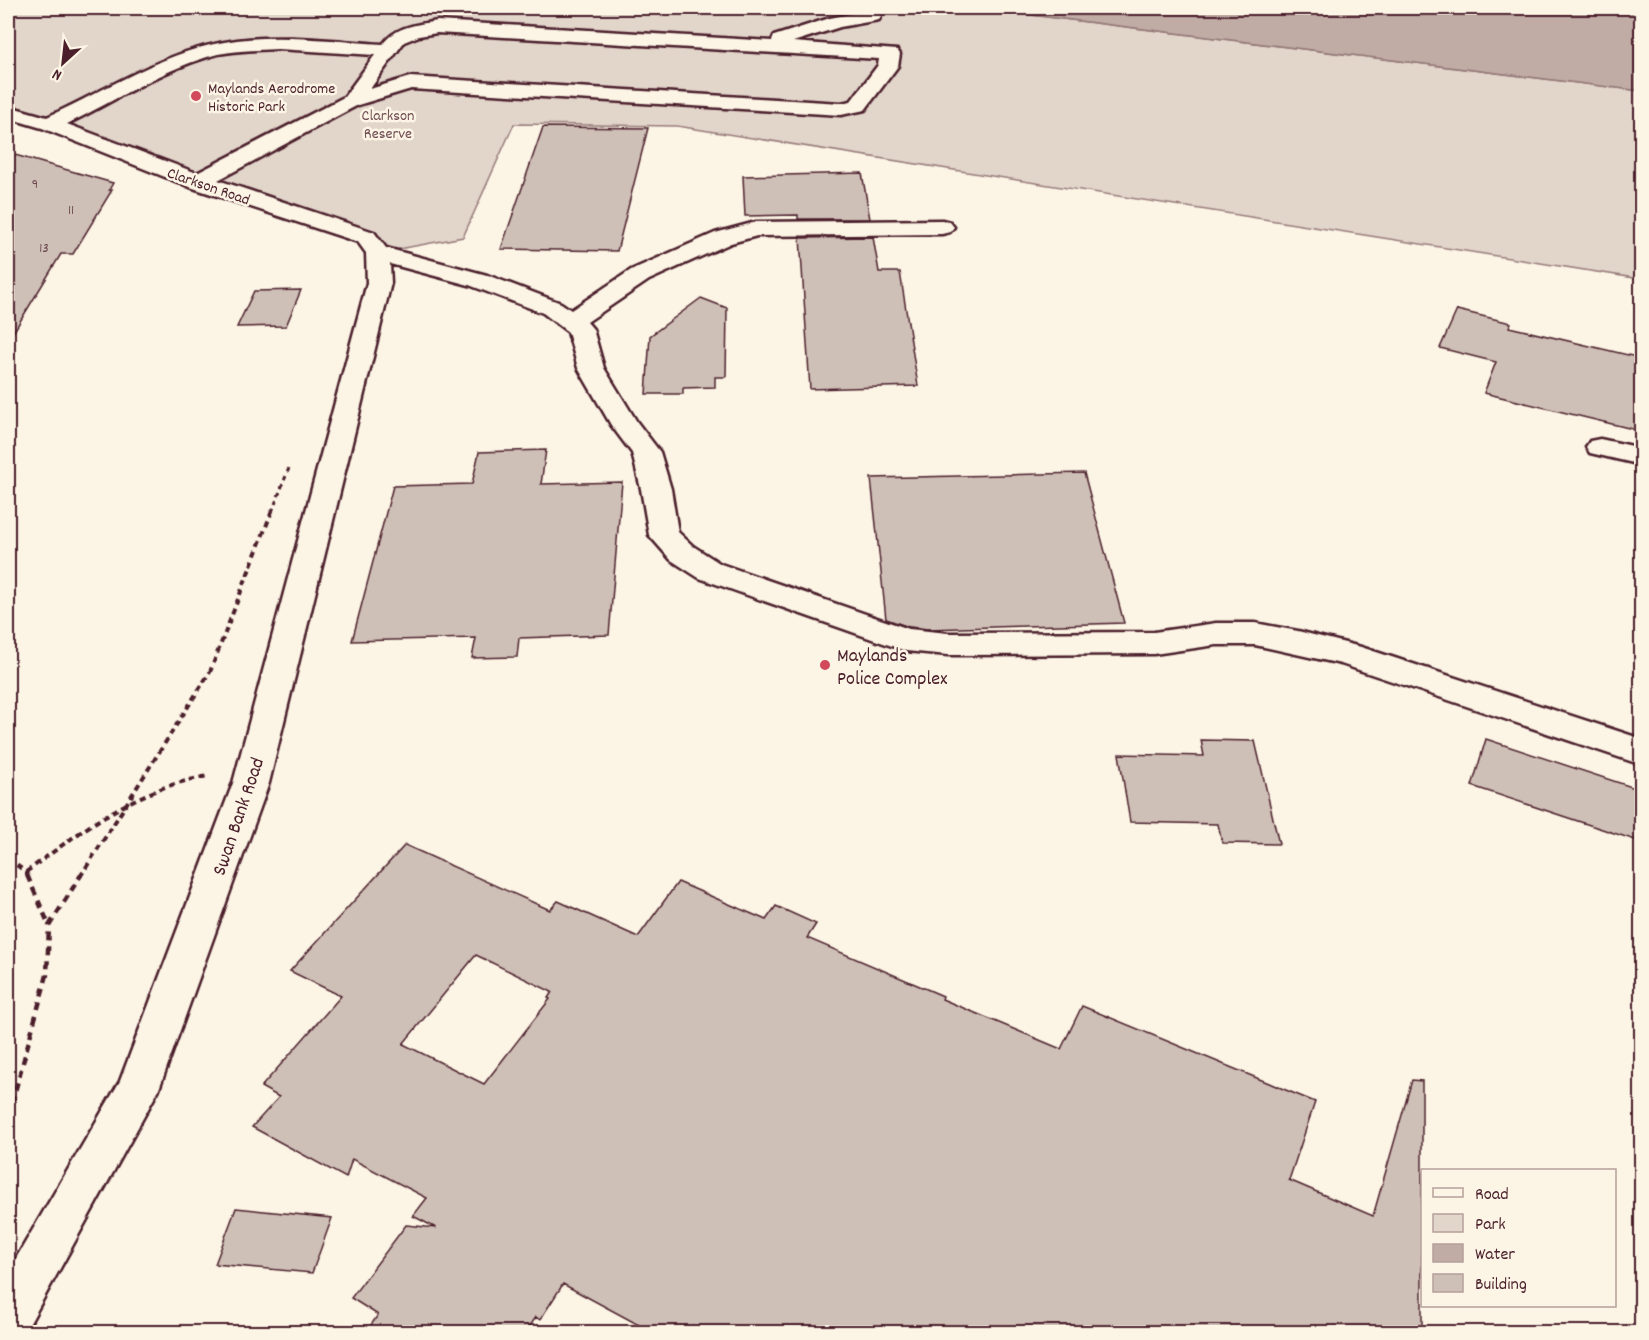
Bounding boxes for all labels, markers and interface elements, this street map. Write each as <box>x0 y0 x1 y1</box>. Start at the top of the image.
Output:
north arrow <box>33 33 93 93</box>
text: N <box>48 62 66 86</box>
place label: Maylands Aerodrome Historic Park <box>208 78 335 119</box>
marker: Maylands Aerodrome Historic Park <box>189 89 203 103</box>
park label: Clarkson Reserve <box>362 105 414 146</box>
street label: Clarkson Road <box>164 162 253 212</box>
house number: 9 <box>32 175 38 195</box>
house number: 11 <box>68 201 74 221</box>
house number: 13 <box>39 239 49 259</box>
place label: Maylands Police Complex <box>837 643 948 694</box>
marker: Maylands Police Complex <box>818 658 832 672</box>
street label: Swan Bank Road <box>207 754 273 880</box>
legend <box>1421 1169 1616 1307</box>
text: Road <box>1475 1183 1509 1208</box>
text: Park <box>1475 1213 1506 1238</box>
text: Water <box>1475 1243 1515 1268</box>
text: Building <box>1475 1273 1527 1298</box>

